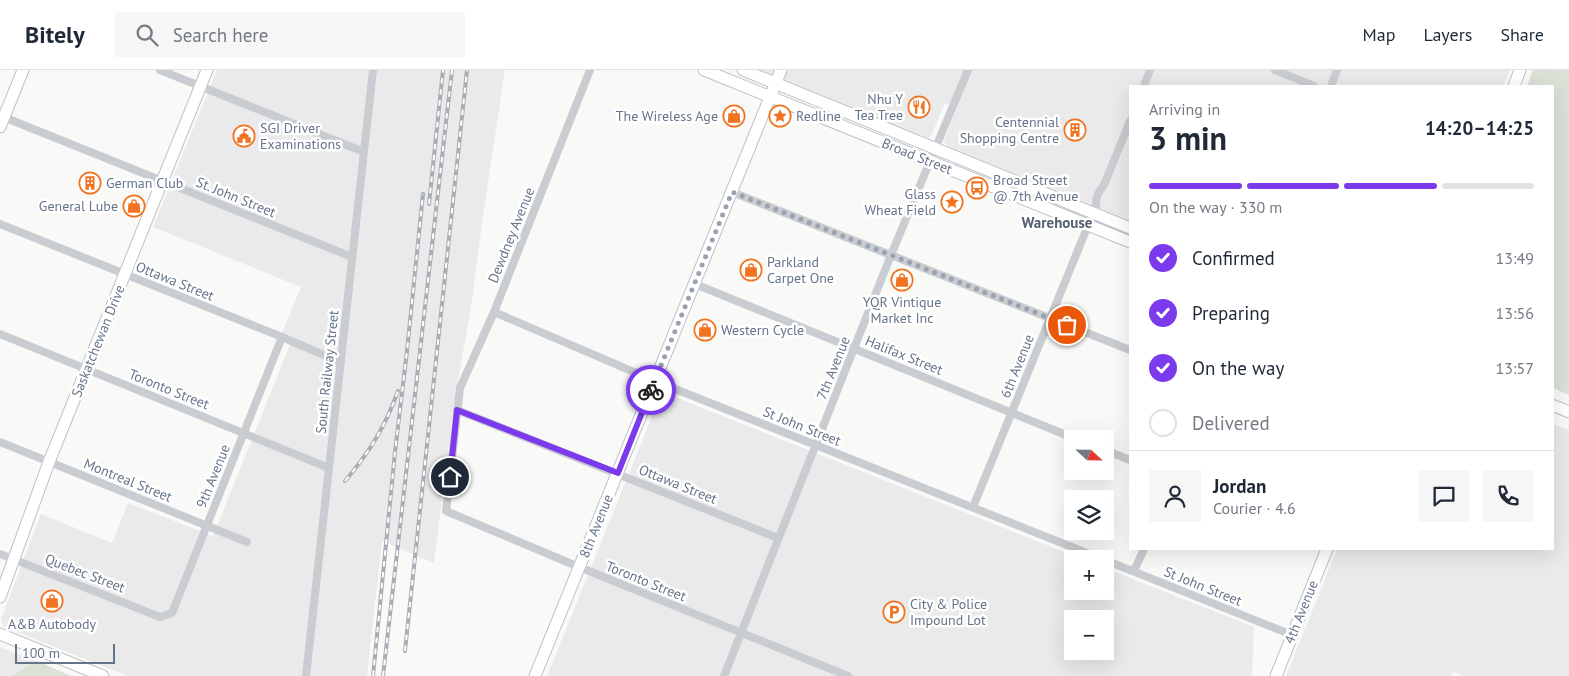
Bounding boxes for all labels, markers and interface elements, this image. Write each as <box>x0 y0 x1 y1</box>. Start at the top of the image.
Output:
search box <box>115 12 465 57</box>
text: Bitely <box>25 19 85 50</box>
icon: search <box>133 21 161 49</box>
text: Search here <box>173 23 268 47</box>
text: Map <box>1363 23 1395 46</box>
text: Layers <box>1423 23 1472 46</box>
text: Share <box>1500 23 1544 46</box>
place label: Nhu Y Tea Tree <box>855 90 903 124</box>
restaurant icon: Nhu Y Tea Tree <box>907 95 931 119</box>
text: Arriving in <box>1149 99 1220 119</box>
shop icon: The Wireless Age <box>722 104 746 128</box>
place icon: Redline <box>768 104 792 128</box>
place label: The Wireless Age <box>616 107 718 125</box>
place label: Redline <box>796 107 841 125</box>
place label: Centennial Shopping Centre <box>960 113 1059 147</box>
text: 14:20–14:25 <box>1425 116 1534 140</box>
text: 3 min <box>1149 117 1227 159</box>
building icon: Centennial Shopping Centre <box>1063 118 1087 142</box>
place label: SGI Driver Examinations <box>260 119 341 153</box>
public building icon: SGI Driver Examinations <box>232 124 256 148</box>
street label: Broad Street <box>879 134 955 178</box>
building icon: German Club <box>78 171 102 195</box>
place label: Broad Street @ 7th Avenue <box>993 171 1078 205</box>
street label: St. John Street <box>193 173 279 221</box>
place label: German Club <box>106 174 183 192</box>
bus stop icon: Broad Street @ 7th Avenue <box>965 176 989 200</box>
street label: Dewdney Avenue <box>484 185 538 285</box>
place label: Glass Wheat Field <box>864 185 936 219</box>
place icon: Glass Wheat Field <box>940 190 964 214</box>
shop icon: General Lube <box>122 194 146 218</box>
place label: General Lube <box>39 197 118 215</box>
text: On the way · 330 m <box>1149 197 1282 217</box>
district label: Warehouse <box>1022 213 1093 232</box>
icon: check <box>1149 244 1177 272</box>
text: Confirmed <box>1192 246 1275 270</box>
text: 13:49 <box>1496 248 1534 268</box>
place label: Parkland Carpet One <box>767 253 834 287</box>
street label: Ottawa Street <box>133 257 217 305</box>
shop icon: Parkland Carpet One <box>739 258 763 282</box>
shop icon: YQR Vintique Market Inc <box>890 268 914 292</box>
street label: Saskatchewan Drive <box>67 282 129 400</box>
place label: YQR Vintique Market Inc <box>863 293 941 327</box>
icon: check <box>1149 299 1177 327</box>
text: Preparing <box>1192 301 1270 325</box>
text: 13:56 <box>1496 303 1534 323</box>
pin <box>1046 304 1088 346</box>
street label: South Railway Street <box>312 309 342 435</box>
icon: bag <box>1053 311 1081 339</box>
shop icon: Western Cycle <box>693 318 717 342</box>
place label: Western Cycle <box>721 321 804 339</box>
street label: Halifax Street <box>863 331 946 379</box>
street label: 6th Avenue <box>996 332 1038 400</box>
street label: 7th Avenue <box>812 334 854 402</box>
icon: check <box>1149 354 1177 382</box>
text: On the way <box>1192 356 1284 380</box>
text: 13:57 <box>1496 358 1534 378</box>
street label: Toronto Street <box>126 365 212 413</box>
courier <box>626 365 676 415</box>
icon: bike <box>637 376 665 404</box>
street label: St John Street <box>760 402 844 450</box>
text: Delivered <box>1192 411 1270 435</box>
north arrow <box>1064 430 1114 480</box>
map controls <box>1064 430 1114 660</box>
street label: 9th Avenue <box>192 442 234 510</box>
street label: Montreal Street <box>81 454 175 506</box>
pin <box>429 456 471 498</box>
street label: Ottawa Street <box>636 460 720 508</box>
icon: home <box>436 463 464 491</box>
button: person <box>1149 470 1201 522</box>
button: chat <box>1418 470 1470 522</box>
button: phone <box>1482 470 1534 522</box>
text: Jordan <box>1213 474 1266 498</box>
button: layers <box>1064 490 1114 540</box>
street label: 8th Avenue <box>575 492 617 560</box>
text: Courier · 4.6 <box>1213 498 1296 518</box>
street label: Quebec Street <box>42 550 128 597</box>
button: + <box>1064 550 1114 600</box>
street label: Toronto Street <box>603 557 689 605</box>
street label: St John Street <box>1161 562 1245 610</box>
street label: 4th Avenue <box>1280 578 1322 646</box>
shop icon: A&B Autobody <box>40 589 64 613</box>
place label: City & Police Impound Lot <box>910 595 987 629</box>
parking icon: City & Police Impound Lot <box>882 600 906 624</box>
button: − <box>1064 610 1114 660</box>
place label: A&B Autobody <box>8 615 96 633</box>
scale bar <box>15 641 115 664</box>
text: 100 m <box>22 644 60 662</box>

